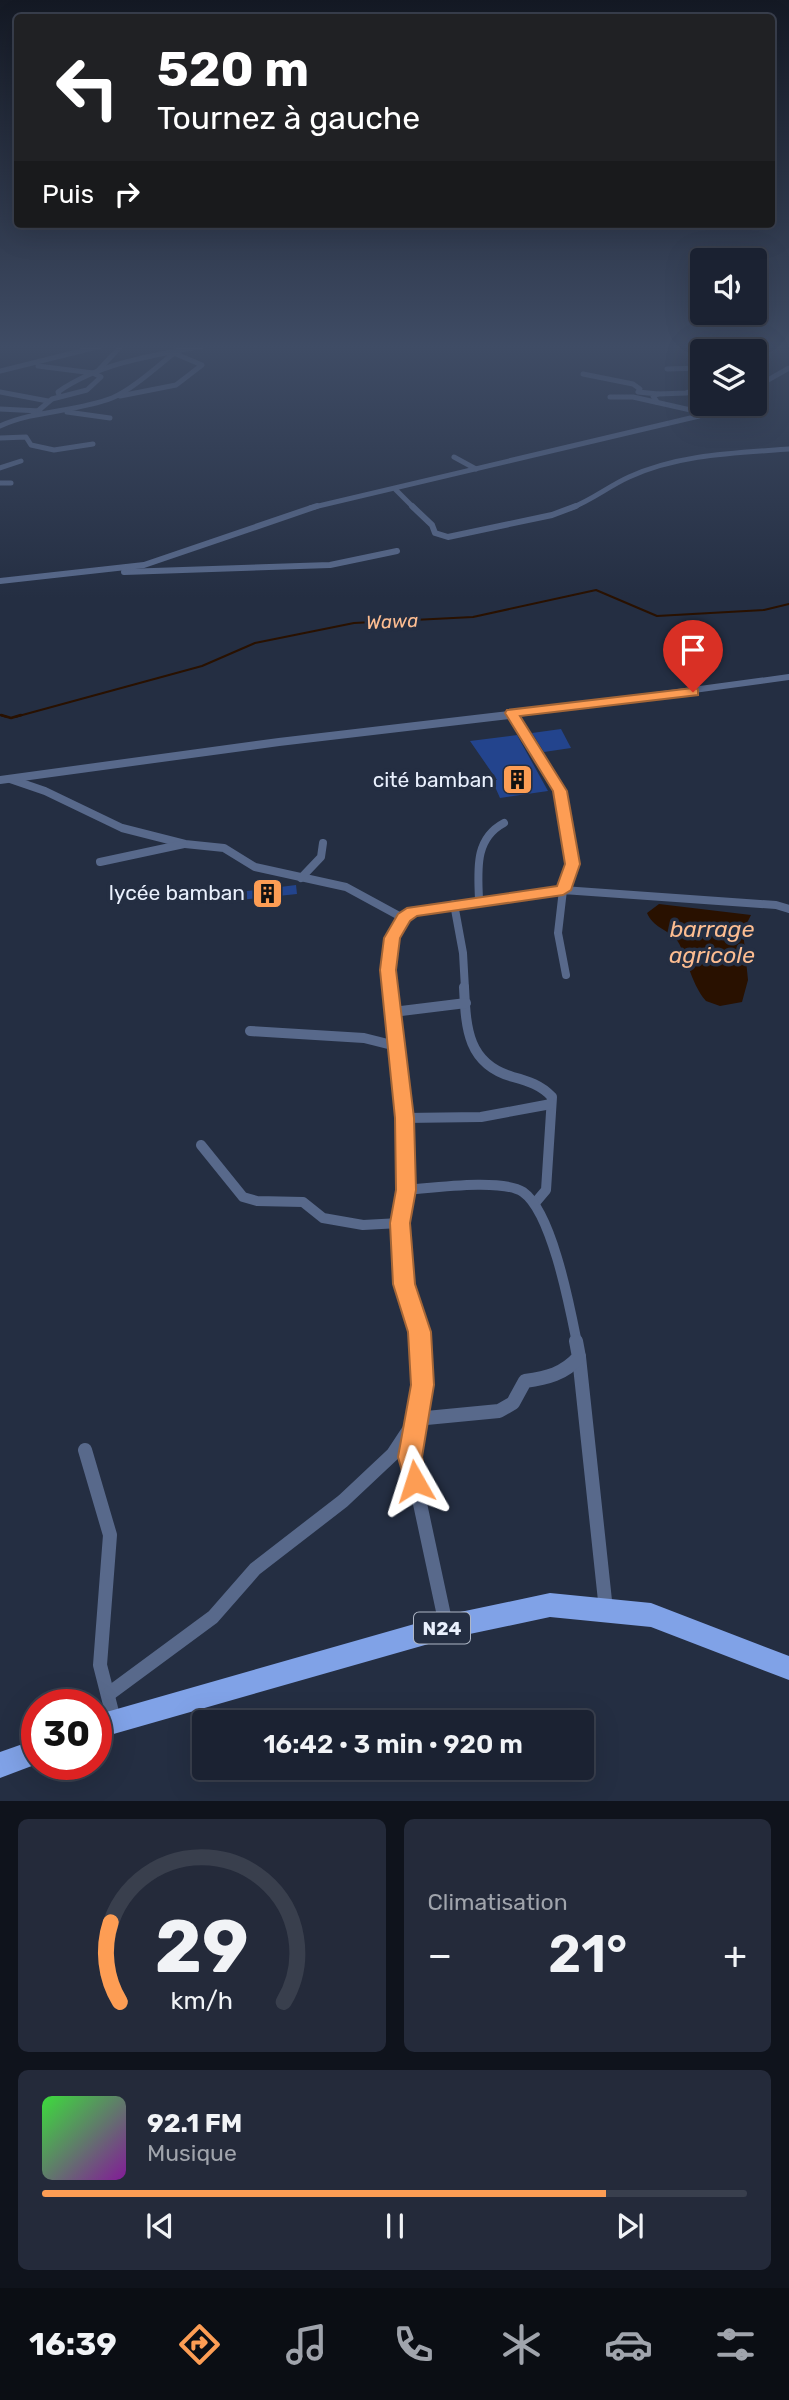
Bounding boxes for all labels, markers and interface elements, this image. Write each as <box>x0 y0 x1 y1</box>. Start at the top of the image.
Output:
text: 520 m <box>157 40 309 98</box>
icon: left <box>42 42 133 133</box>
text: Tournez à gauche <box>157 99 420 137</box>
icon: right <box>108 175 146 213</box>
text: Puis <box>42 179 94 210</box>
map controls <box>690 248 767 416</box>
button: sound <box>690 248 767 325</box>
button: layers <box>690 339 767 416</box>
water label: Wawa <box>365 609 419 634</box>
pin <box>663 620 723 692</box>
icon: arrive <box>674 631 712 669</box>
building icon: cité bamban <box>500 763 534 797</box>
place label: cité bamban <box>373 767 494 792</box>
building icon: lycée bamban <box>251 876 285 910</box>
place label: lycée bamban <box>109 880 245 905</box>
water label: barrage agricole <box>669 915 755 969</box>
position arrow <box>378 1444 452 1518</box>
road number: N24 <box>414 1612 470 1644</box>
speed limit sign: 30 <box>21 1689 112 1780</box>
text: 16:42 · 3 min · 920 m <box>263 1729 523 1760</box>
text: Climatisation <box>428 1888 568 1916</box>
text: 29 <box>155 1904 249 1990</box>
text: 21° <box>548 1923 627 1985</box>
text: − <box>428 1932 452 1978</box>
text: + <box>723 1932 747 1978</box>
text: km/h <box>171 1985 233 2014</box>
text: 92.1 FM <box>147 2108 242 2139</box>
text: Musique <box>147 2139 237 2167</box>
icon: previous <box>141 2207 179 2245</box>
icon: pause <box>376 2207 414 2245</box>
icon: next <box>611 2207 649 2245</box>
icon: directions <box>175 2320 224 2369</box>
icon: music <box>282 2320 331 2369</box>
icon: phone <box>389 2320 438 2369</box>
icon: climate <box>497 2320 546 2369</box>
icon: car <box>604 2320 653 2369</box>
icon: filters <box>711 2320 760 2369</box>
text: 16:39 <box>29 2325 117 2363</box>

